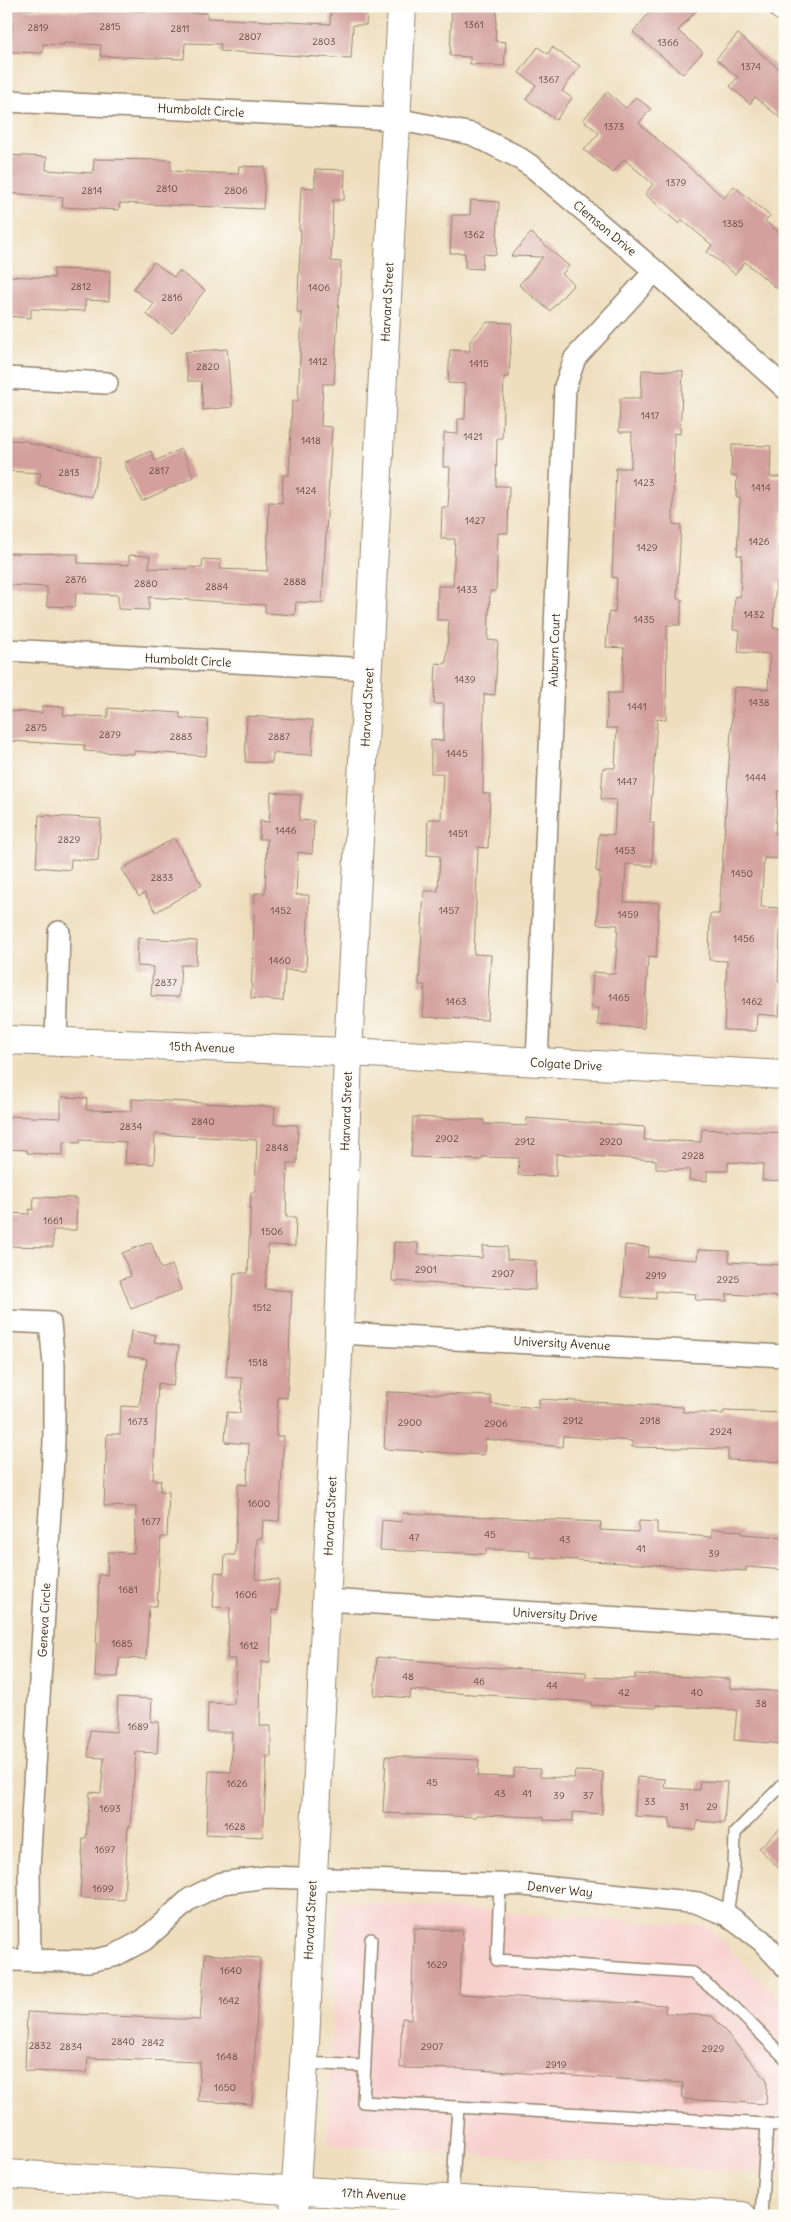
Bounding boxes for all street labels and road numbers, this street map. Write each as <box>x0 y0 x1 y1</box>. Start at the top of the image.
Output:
street label: Humboldt Circle <box>157 100 245 120</box>
street label: Clemson Drive <box>570 197 640 259</box>
street label: Harvard Street <box>377 262 397 342</box>
street label: Auburn Court <box>545 613 563 687</box>
street label: Humboldt Circle <box>144 650 232 670</box>
street label: Harvard Street <box>357 667 377 747</box>
street label: 15th Avenue <box>169 1038 235 1056</box>
street label: Colgate Drive <box>529 1055 603 1073</box>
street label: Harvard Street <box>337 1071 355 1151</box>
street label: University Avenue <box>513 1333 611 1353</box>
street label: Harvard Street <box>320 1476 340 1556</box>
street label: Geneva Circle <box>35 1582 53 1658</box>
street label: University Drive <box>512 1604 598 1624</box>
street label: Denver Way <box>526 1878 594 1900</box>
street label: Harvard Street <box>300 1880 320 1960</box>
street label: 17th Avenue <box>341 2185 407 2203</box>

